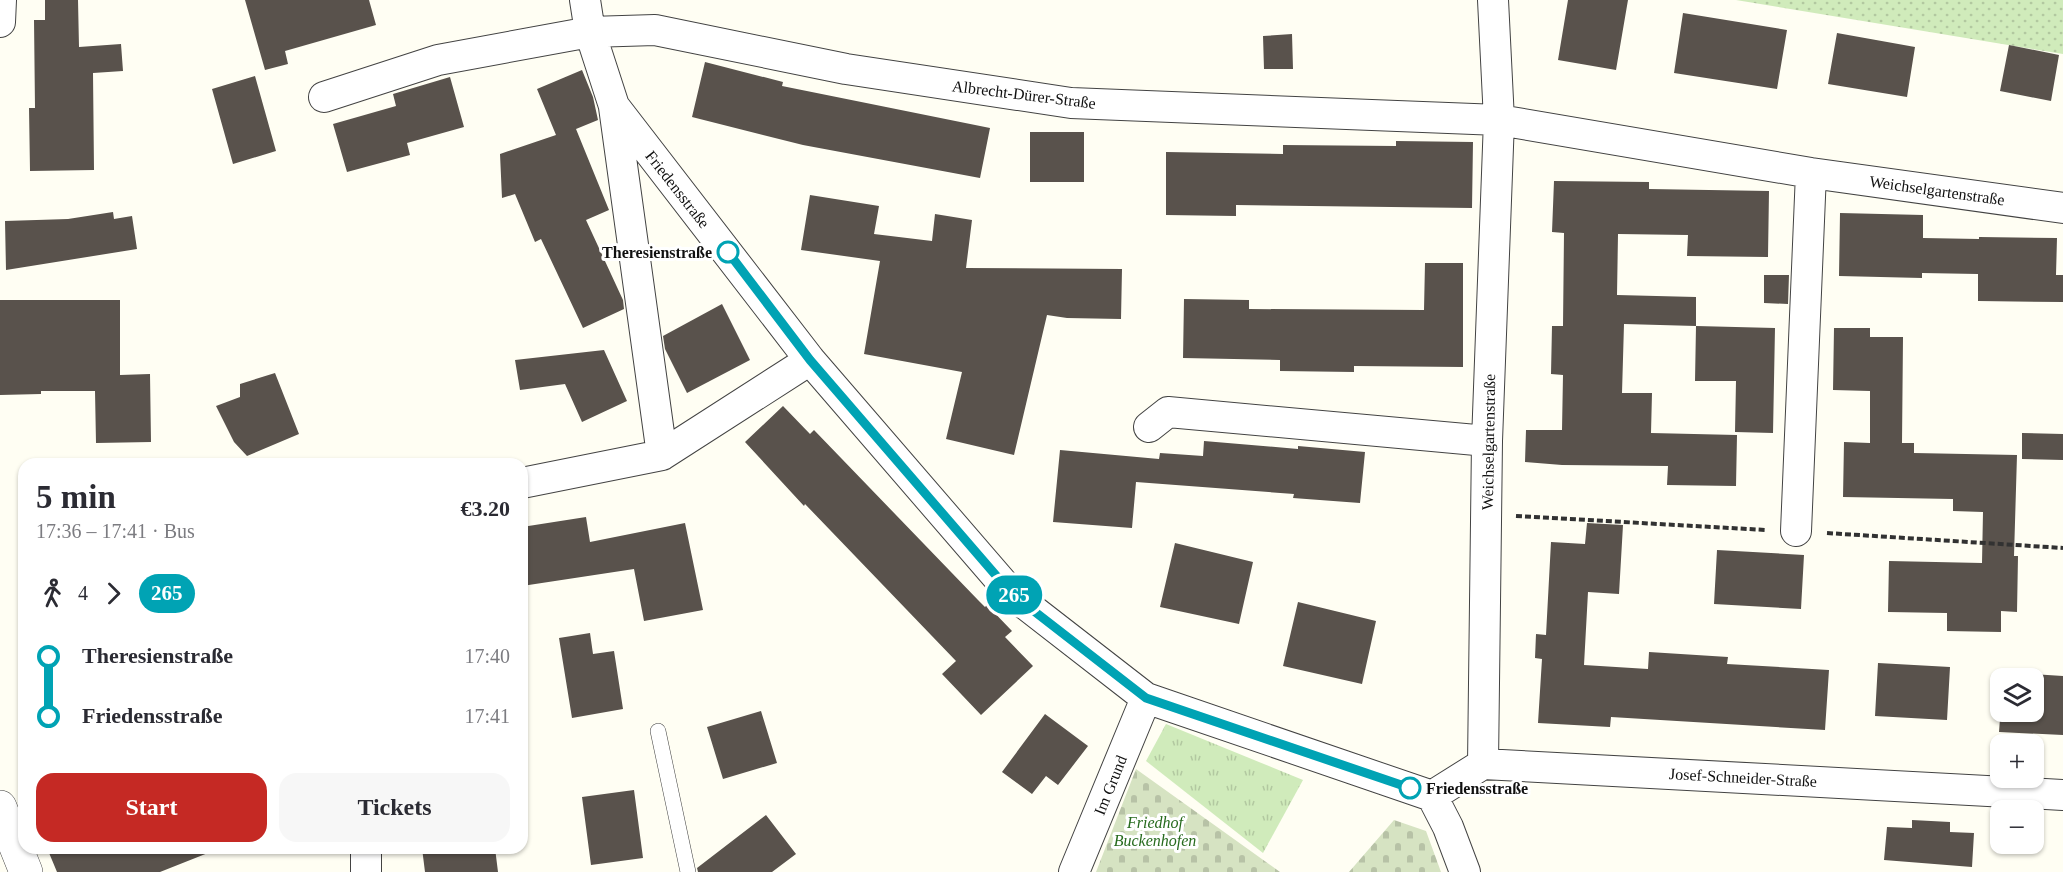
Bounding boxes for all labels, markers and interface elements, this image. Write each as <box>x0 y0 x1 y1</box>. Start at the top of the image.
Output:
street label: Albrecht-Dürer-Straße <box>951 77 1097 112</box>
street label: Friedensstraße <box>642 147 713 231</box>
street label: Weichselgartenstraße <box>1868 173 2006 209</box>
marker: Theresienstraße <box>717 241 739 263</box>
place label: Theresienstraße <box>602 244 712 261</box>
street label: Weichselgartenstraße <box>1479 374 1499 510</box>
text: 5 min <box>36 479 116 515</box>
text: €3.20 <box>461 496 510 521</box>
text: 17:36 – 17:41 · Bus <box>36 520 195 542</box>
line badge: 265 <box>980 576 1048 614</box>
icon: walk <box>36 577 69 610</box>
icon: forward <box>97 577 130 610</box>
text: 265 <box>151 581 183 605</box>
text: 4 <box>78 582 88 604</box>
text: 265 <box>998 583 1030 607</box>
text: Theresienstraße <box>82 643 233 668</box>
text: 17:40 <box>464 645 510 667</box>
map controls <box>1990 668 2044 854</box>
button: layers <box>1990 668 2044 722</box>
text: Friedensstraße <box>82 703 223 728</box>
text: 17:41 <box>464 705 510 727</box>
button: + <box>1990 734 2044 788</box>
street label: Im Grund <box>1091 753 1130 817</box>
street label: Josef-Schneider-Straße <box>1669 765 1817 790</box>
button: Start <box>36 773 267 842</box>
button: Tickets <box>279 773 510 842</box>
marker: Friedensstraße <box>1399 777 1421 799</box>
place label: Friedensstraße <box>1426 780 1528 797</box>
button: − <box>1990 800 2044 854</box>
park label: Friedhof Buckenhofen <box>1114 814 1196 850</box>

